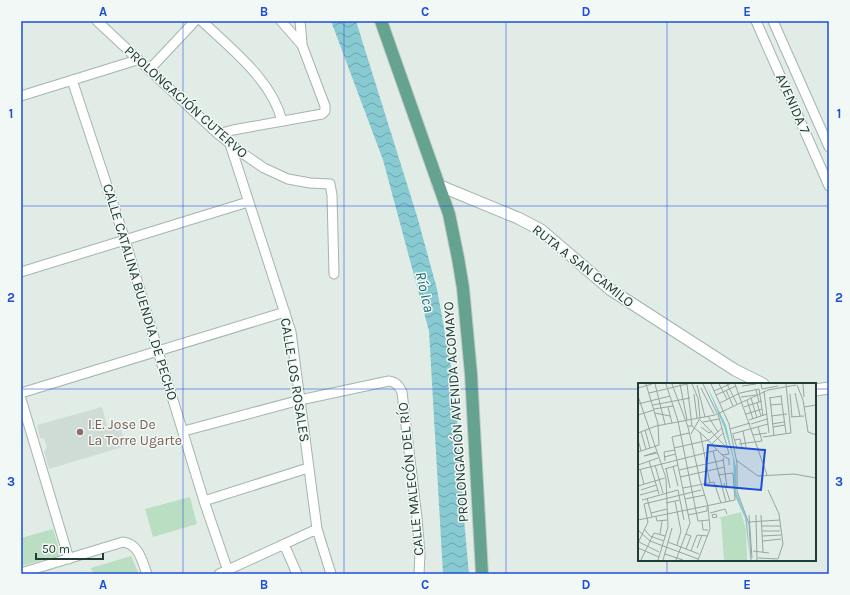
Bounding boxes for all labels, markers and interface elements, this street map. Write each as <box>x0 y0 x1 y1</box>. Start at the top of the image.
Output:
text: A <box>99 4 107 19</box>
text: B <box>260 4 268 19</box>
text: C <box>421 4 429 19</box>
text: D <box>582 4 591 19</box>
text: E <box>743 4 751 19</box>
street label: PROLONGACIÓN CUTERVO <box>121 42 251 162</box>
street label: AVENIDA 7 <box>772 71 814 137</box>
text: 1 <box>9 106 13 121</box>
text: 1 <box>837 106 841 121</box>
street label: CALLE CATALINA BUENDIA DE PECHO <box>99 182 181 402</box>
street label: RUTA A SAN CAMILO <box>529 221 637 311</box>
water label: Río Ica <box>412 270 438 314</box>
text: 2 <box>7 290 15 305</box>
text: 2 <box>835 290 843 305</box>
street label: PROLONGACIÓN AVENIDA ACOMAYO <box>440 301 472 523</box>
street label: CALLE LOS ROSALES <box>277 317 313 443</box>
inset map <box>638 383 816 561</box>
street label: CALLE MALECÓN DEL RÍO <box>393 401 428 557</box>
place label: I.E. Jose De La Torre Ugarte <box>88 416 182 449</box>
marker: I.E. Jose De La Torre Ugarte <box>75 427 85 437</box>
text: 3 <box>7 474 15 489</box>
text: 3 <box>835 474 843 489</box>
scale bar <box>36 535 103 561</box>
text: 50 m <box>42 542 70 556</box>
text: A <box>99 577 107 592</box>
text: B <box>260 577 268 592</box>
text: C <box>421 577 429 592</box>
text: D <box>582 577 591 592</box>
text: E <box>743 577 751 592</box>

